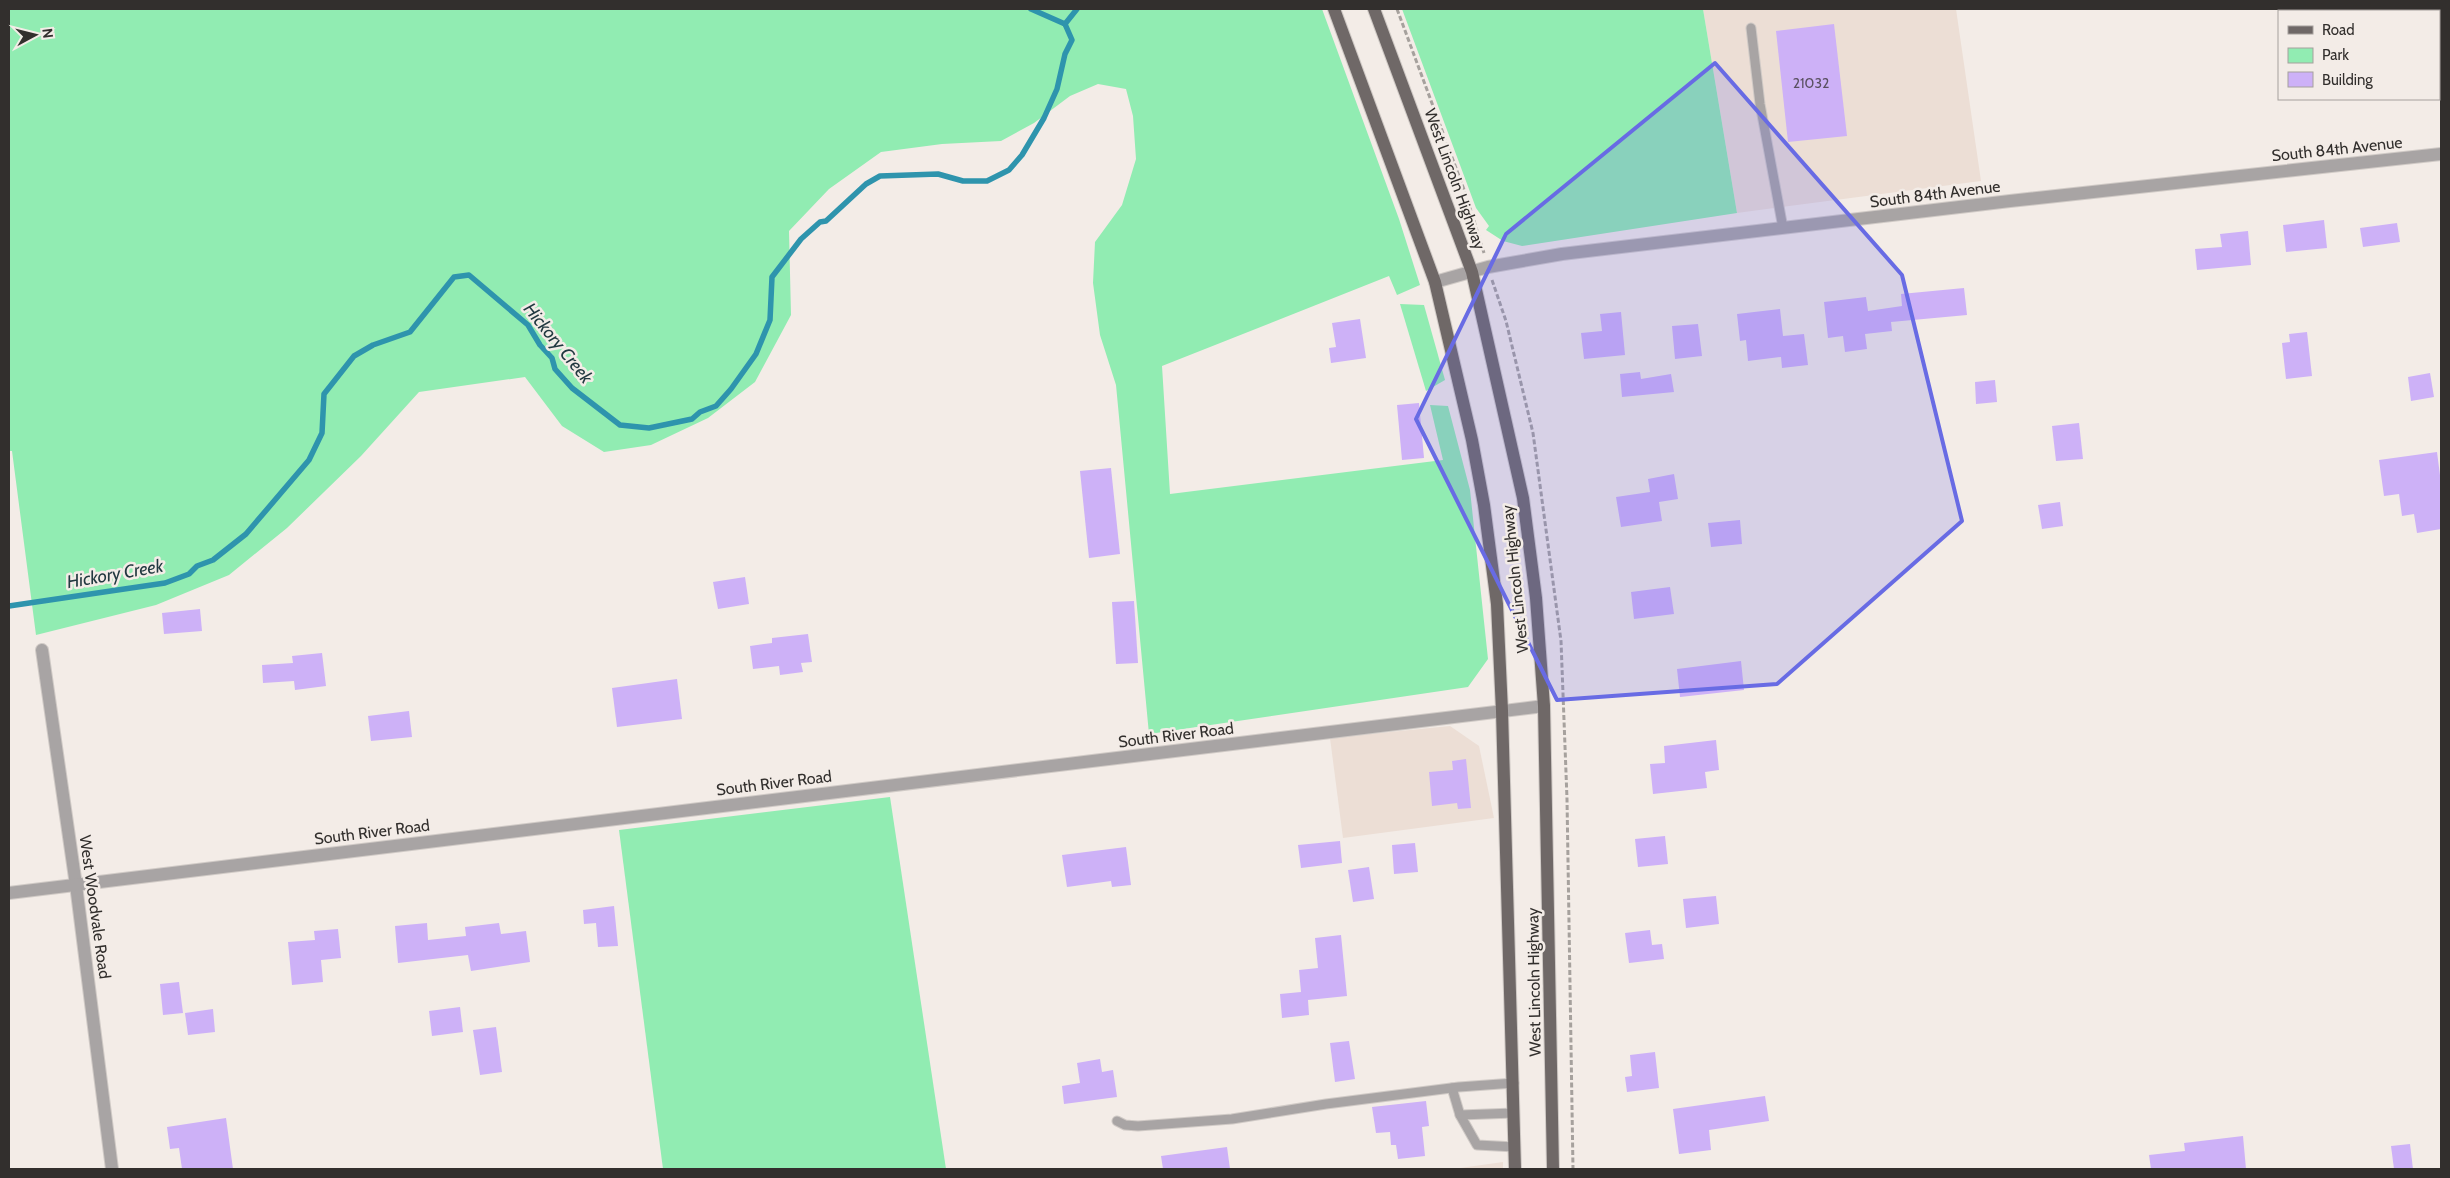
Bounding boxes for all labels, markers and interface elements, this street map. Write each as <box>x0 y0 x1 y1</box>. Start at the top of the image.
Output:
north arrow <box>10 10 60 60</box>
legend <box>2278 10 2440 100</box>
text: Road <box>2322 21 2355 39</box>
text: N <box>38 27 57 39</box>
text: Park <box>2322 46 2349 64</box>
text: Building <box>2322 71 2373 89</box>
house number: 21032 <box>1793 74 1829 92</box>
street label: West Lincoln Highway <box>1421 106 1489 252</box>
street label: South 84th Avenue <box>2271 133 2403 165</box>
street label: South 84th Avenue <box>1869 177 2001 211</box>
water label: Hickory Creek <box>519 298 598 389</box>
street label: West Lincoln Highway <box>1498 504 1532 654</box>
water label: Hickory Creek <box>65 554 166 593</box>
street label: South River Road <box>1117 718 1235 752</box>
street label: South River Road <box>715 766 833 800</box>
street label: South River Road <box>313 815 431 849</box>
street label: West Woodvale Road <box>76 834 114 980</box>
street label: West Lincoln Highway <box>1523 907 1545 1057</box>

